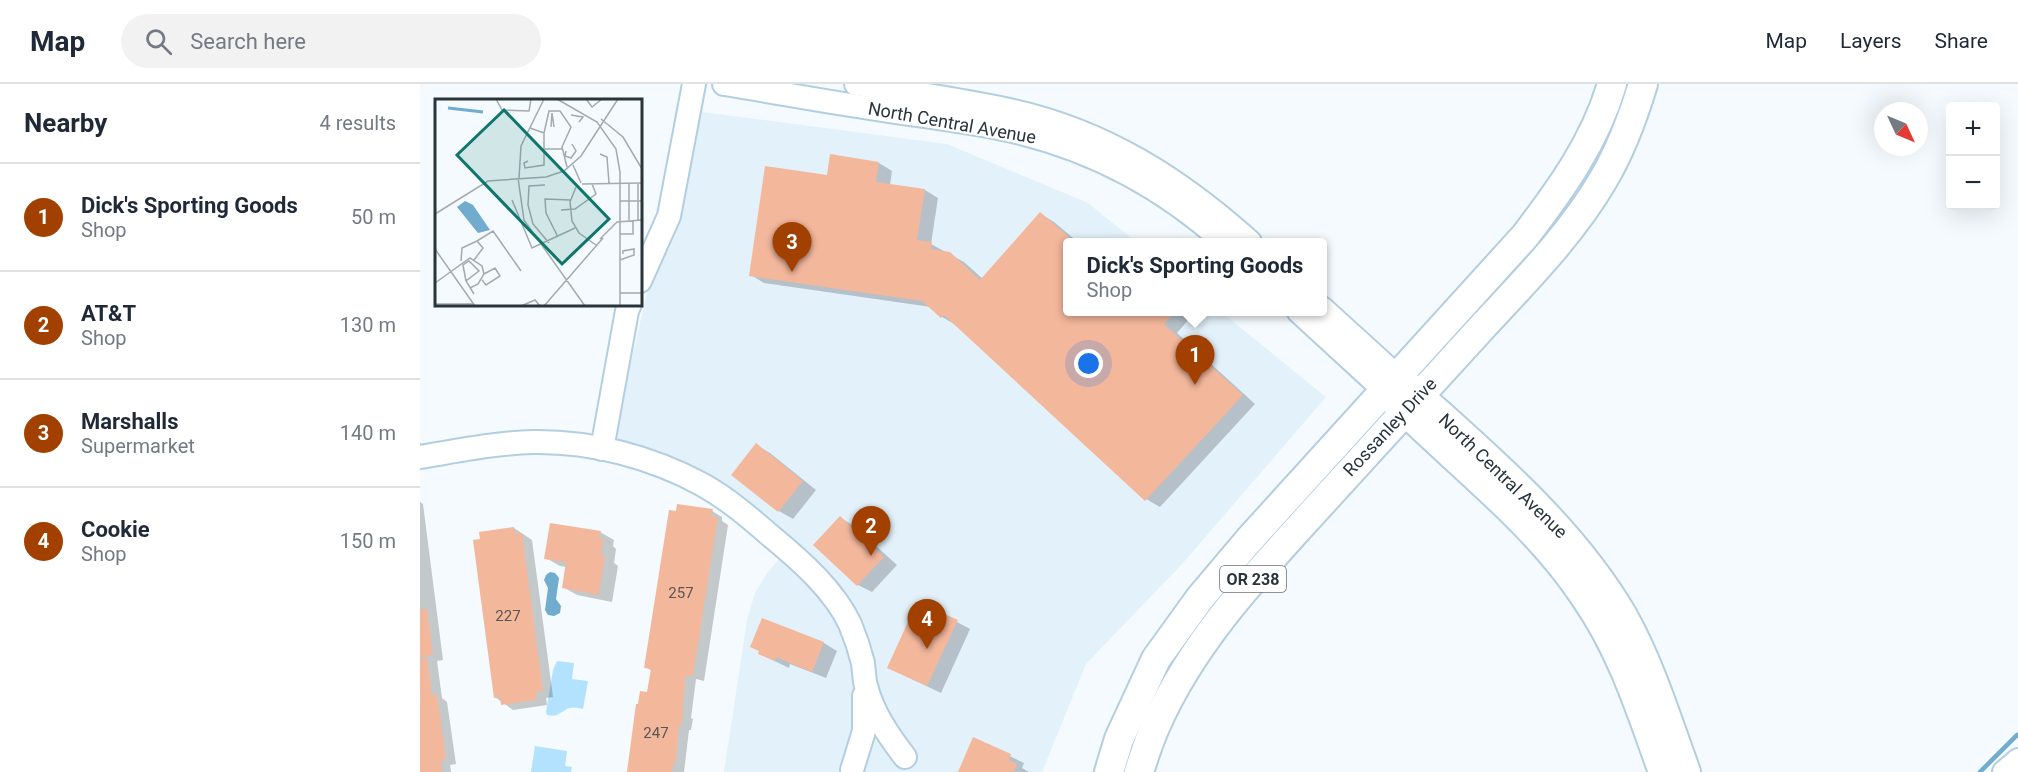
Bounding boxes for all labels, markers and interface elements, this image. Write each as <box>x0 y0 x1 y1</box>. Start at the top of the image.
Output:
search box <box>121 14 541 68</box>
text: Map <box>30 25 85 58</box>
icon: search <box>142 25 175 58</box>
text: Search here <box>190 29 306 54</box>
text: Map <box>1765 29 1807 53</box>
text: Layers <box>1840 29 1901 53</box>
text: Share <box>1934 29 1988 53</box>
street label: North Central Avenue <box>866 97 1038 148</box>
inset map <box>435 99 642 306</box>
north arrow <box>1874 102 1928 156</box>
map controls <box>1946 102 2000 210</box>
button: + <box>1946 102 2000 156</box>
text: Nearby <box>24 108 107 138</box>
text: 4 results <box>320 111 396 135</box>
button: − <box>1946 156 2000 210</box>
text: Dick's Sporting Goods <box>81 193 298 218</box>
text: 1 <box>38 205 49 229</box>
text: 50 m <box>351 205 396 229</box>
text: Shop <box>81 218 127 242</box>
pin: 3 <box>772 222 812 272</box>
popup <box>1063 238 1327 316</box>
text: Dick's Sporting Goods <box>1087 253 1303 278</box>
text: Shop <box>1087 278 1132 302</box>
text: AT&T <box>81 301 136 326</box>
text: 2 <box>38 313 49 337</box>
text: 130 m <box>340 313 396 337</box>
text: Shop <box>81 326 127 350</box>
pin: 1 <box>1176 336 1214 385</box>
your location <box>1074 349 1103 378</box>
street label: Rossanley Drive <box>1339 373 1441 480</box>
text: Marshalls <box>81 409 178 434</box>
street label: North Central Avenue <box>1435 409 1572 542</box>
text: 3 <box>38 421 49 445</box>
text: 140 m <box>340 421 396 445</box>
text: Supermarket <box>81 434 195 458</box>
pin: 2 <box>852 506 890 556</box>
text: Cookie <box>81 517 150 542</box>
text: 4 <box>38 529 49 553</box>
text: 150 m <box>340 529 396 553</box>
text: Shop <box>81 542 127 566</box>
road number: OR 238 <box>1220 566 1286 592</box>
house number: 257 <box>668 584 694 602</box>
pin: 4 <box>908 600 946 649</box>
house number: 227 <box>495 607 521 625</box>
house number: 247 <box>643 724 669 742</box>

